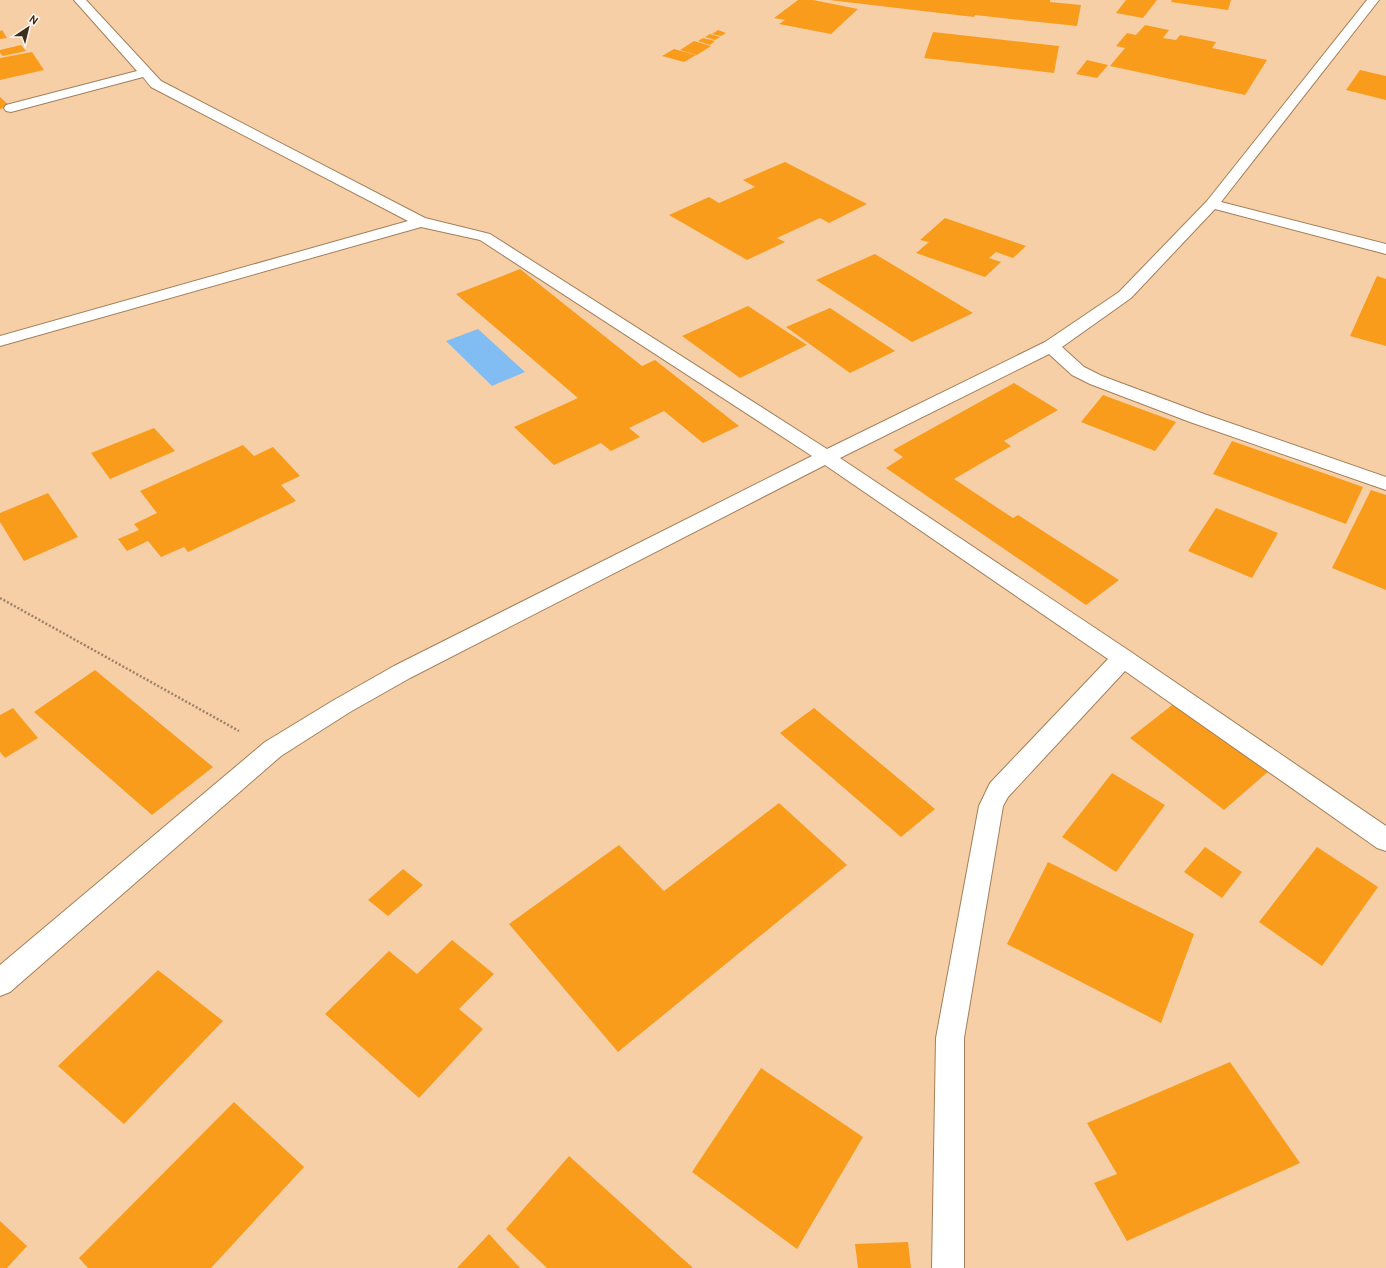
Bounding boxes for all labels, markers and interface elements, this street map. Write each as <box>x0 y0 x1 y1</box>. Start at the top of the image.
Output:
north arrow <box>8 8 48 48</box>
text: N <box>26 13 40 29</box>

